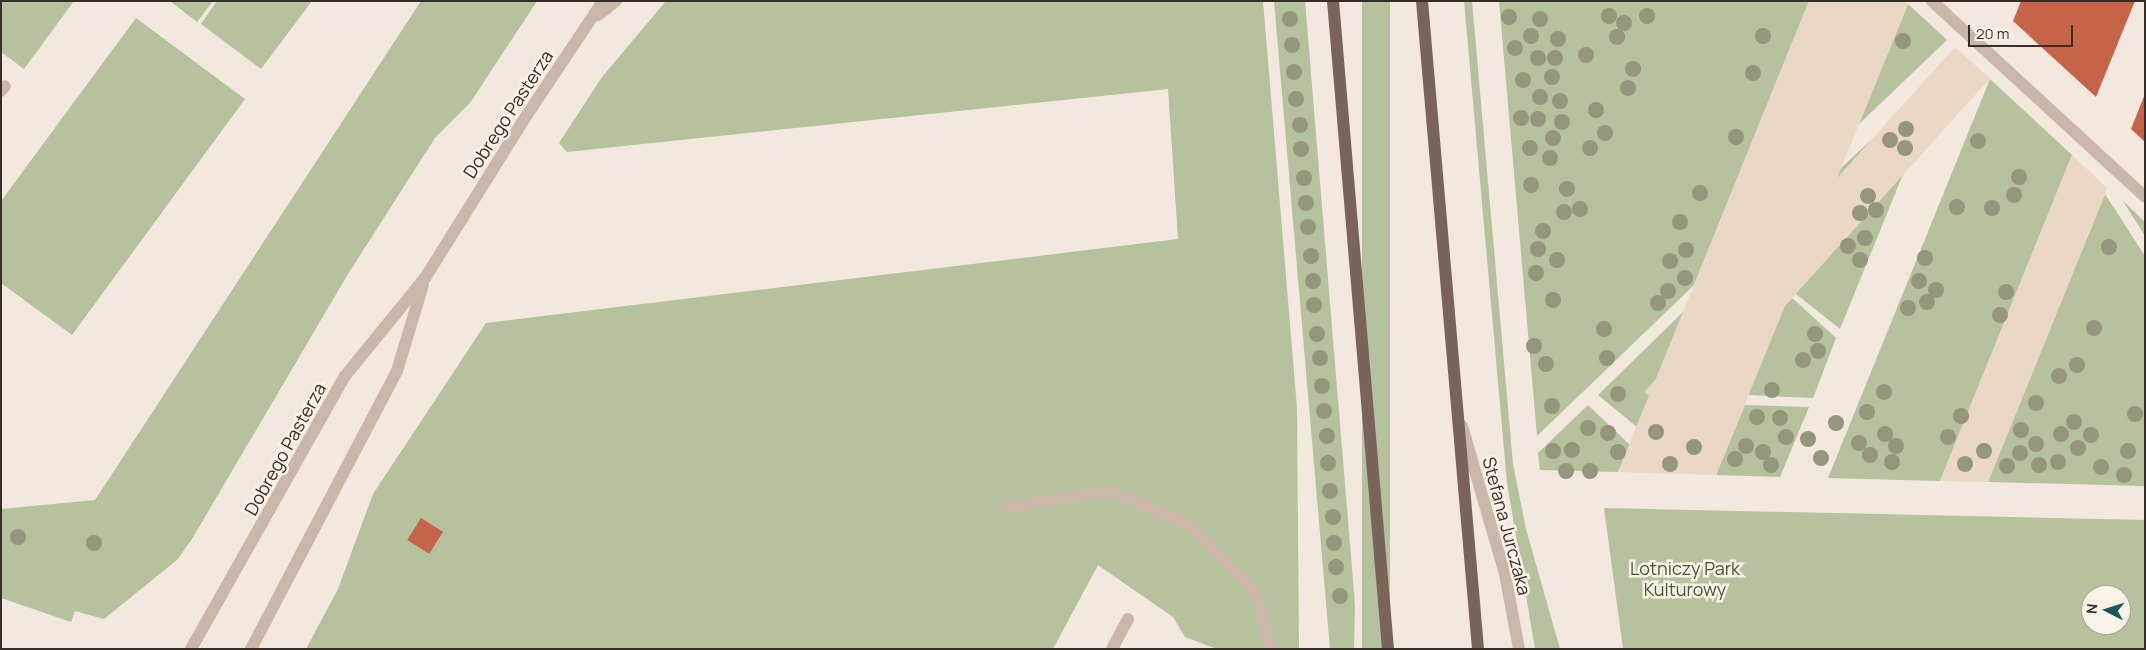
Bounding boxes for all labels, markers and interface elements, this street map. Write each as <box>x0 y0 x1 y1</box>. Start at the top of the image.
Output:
scale bar <box>1971 15 2076 47</box>
text: 20 m <box>1976 23 2009 44</box>
street label: Dobrego Pasterza <box>459 46 557 182</box>
street label: Dobrego Pasterza <box>240 379 330 519</box>
street label: Stefana Jurczaka <box>1478 455 1536 597</box>
park label: Lotniczy Park Kulturowy <box>1630 558 1740 600</box>
north arrow <box>2081 585 2131 635</box>
text: N <box>2082 603 2101 615</box>

